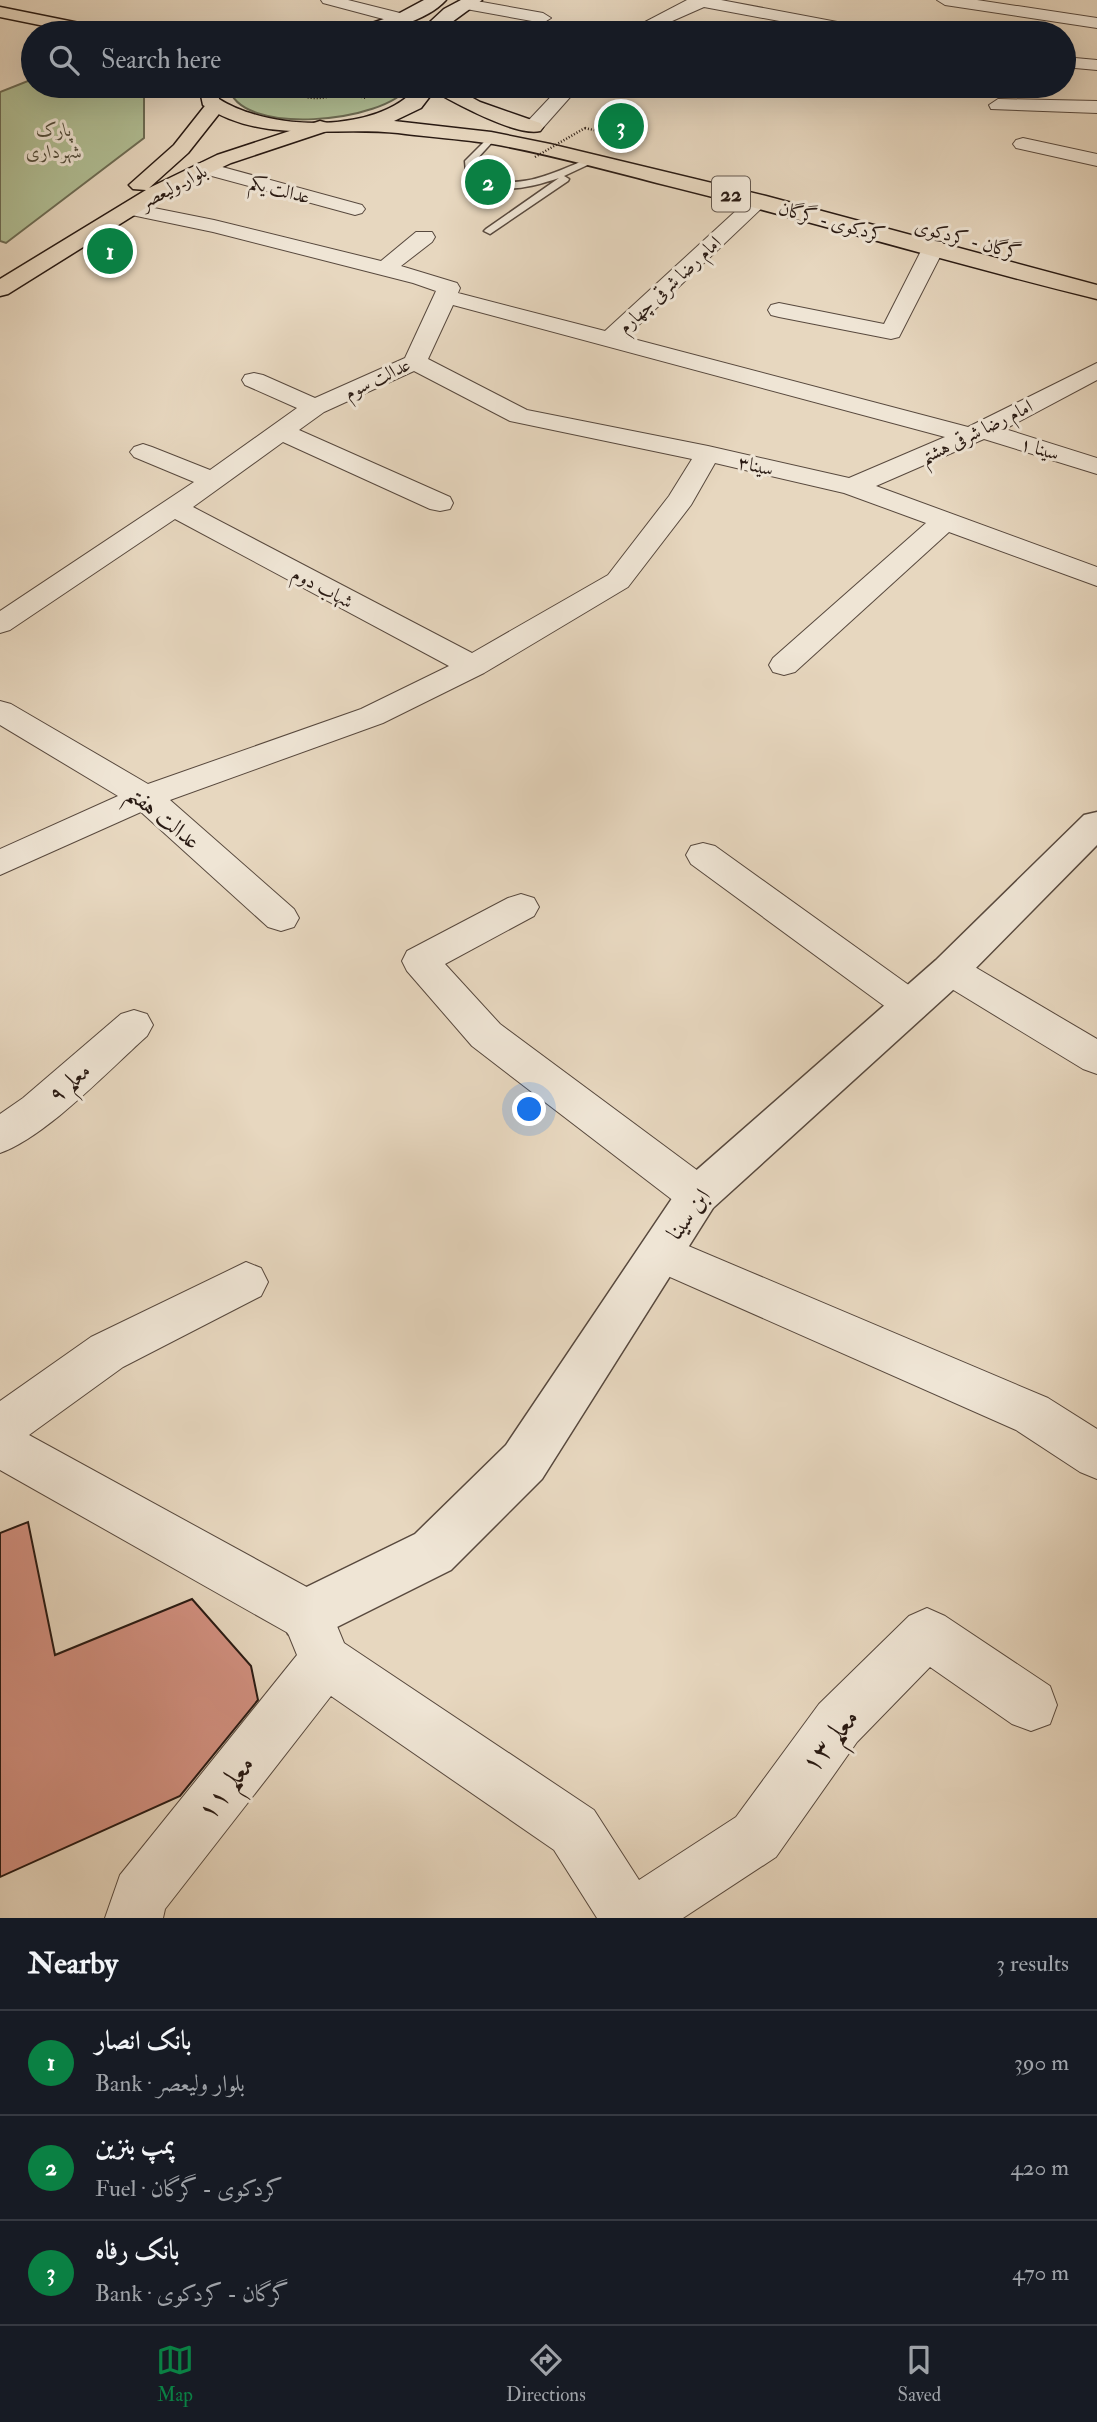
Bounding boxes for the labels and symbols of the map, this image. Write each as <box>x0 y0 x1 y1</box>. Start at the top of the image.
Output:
pin: 3 <box>598 100 644 152</box>
park label: پارک شهرداری <box>26 118 82 164</box>
pin: 2 <box>465 156 511 208</box>
street label: بلوار ولیعصر <box>134 159 211 216</box>
street label: عدالت یکم <box>246 170 312 214</box>
road number: 22 <box>712 176 750 212</box>
street label: کردکوی - گرگان <box>776 195 888 248</box>
street label: گرگان - کردکوی <box>912 213 1024 266</box>
pin: 1 <box>87 225 133 277</box>
street label: امام رضا شرقی چهارم <box>613 231 729 342</box>
street label: عدالت سوم <box>340 353 416 409</box>
street label: امام رضا شرقی هشتم <box>916 394 1040 476</box>
street label: سینا ۱ <box>1017 432 1062 466</box>
street label: سینا۳ <box>736 450 776 482</box>
street label: شهاب دوم <box>286 562 357 617</box>
street label: عدالت هفتم <box>116 779 206 862</box>
street label: معلم ۹ <box>42 1056 102 1115</box>
your location <box>512 1092 546 1126</box>
street label: ابن سینا <box>660 1183 717 1246</box>
street label: معلم ۱۳ <box>793 1701 875 1787</box>
street label: معلم ۱۱ <box>190 1748 270 1834</box>

